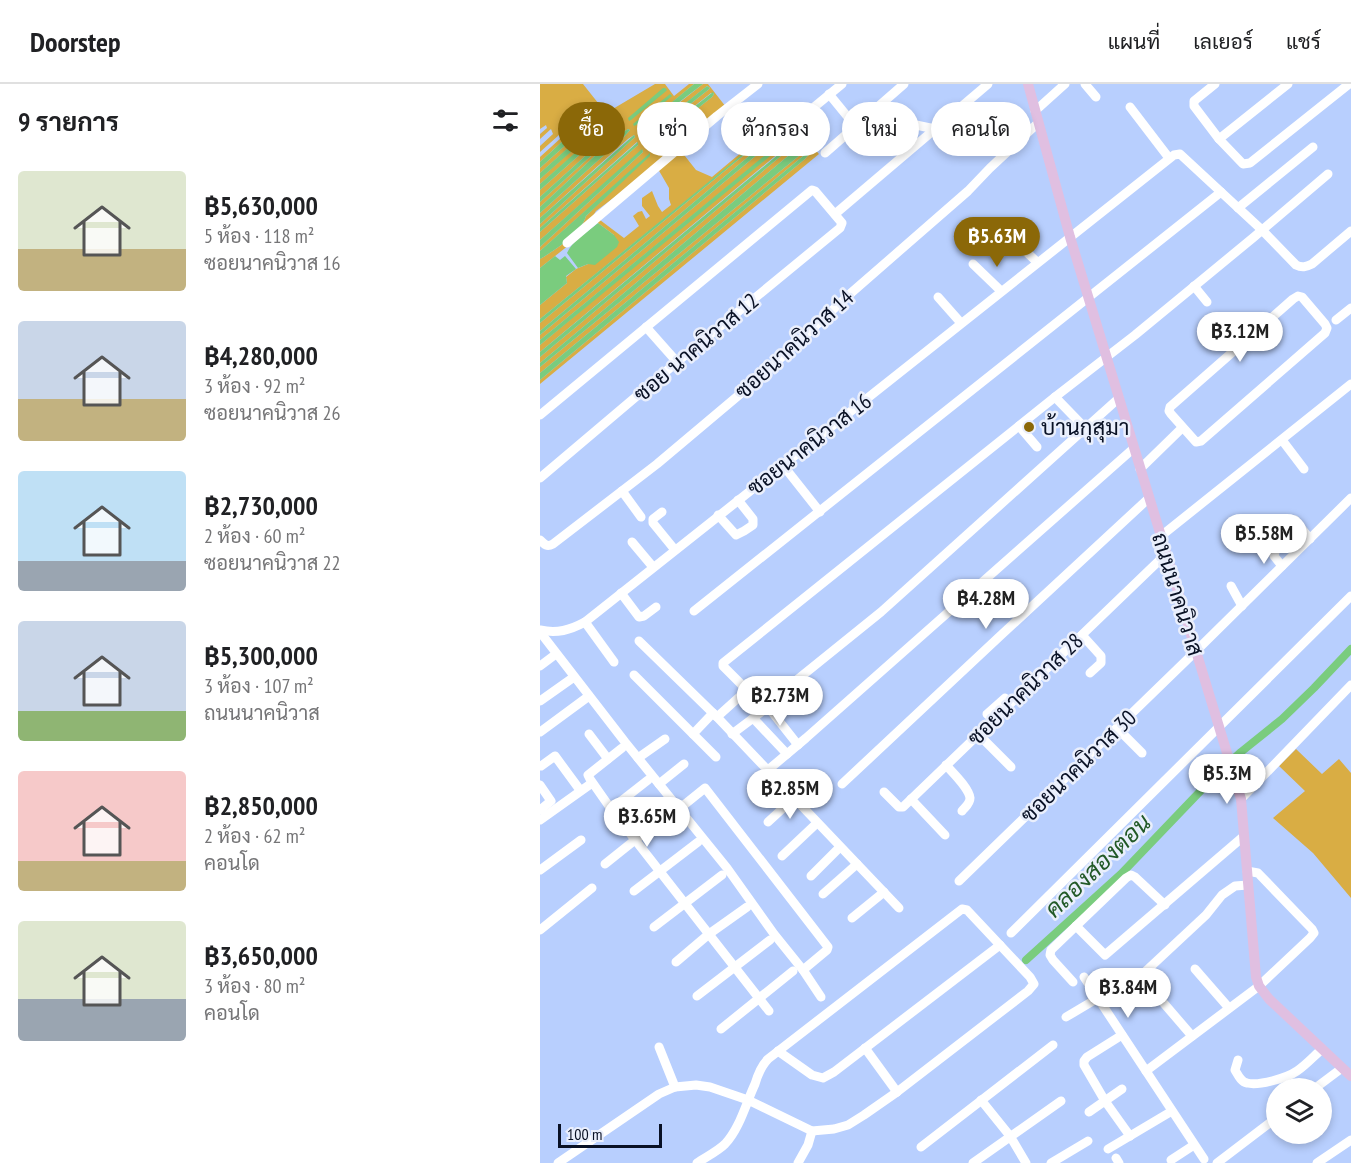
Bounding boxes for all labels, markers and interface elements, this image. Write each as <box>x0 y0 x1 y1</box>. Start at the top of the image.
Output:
text: Doorstep <box>30 23 121 60</box>
text: แผนที่ <box>1108 28 1160 55</box>
text: เลเยอร์ <box>1193 28 1253 55</box>
text: แชร์ <box>1286 28 1321 55</box>
chip: ซื้อ <box>558 102 625 156</box>
chip: เช่า <box>637 102 709 156</box>
chip: ตัวกรอง <box>721 102 830 156</box>
chip: ใหม่ <box>842 102 919 156</box>
chip: คอนโด <box>931 102 1031 156</box>
icon: filters <box>489 104 522 137</box>
text: 9 รายการ <box>18 105 119 138</box>
text: ฿5,630,000 <box>204 189 318 222</box>
icon: home <box>66 195 138 267</box>
pin: ฿5.63M <box>948 217 1046 268</box>
text: 5 ห้อง · 118 m² <box>204 223 314 249</box>
text: ฿5.63M <box>968 223 1026 249</box>
text: ซอยนาคนิวาส 16 <box>204 250 341 276</box>
street label: ซอยนาคนิวาส 14 <box>729 283 859 405</box>
street label: ซอย นาคนิวาส 12 <box>628 287 764 407</box>
pin: ฿3.12M <box>1191 312 1289 363</box>
text: ฿3.12M <box>1211 318 1269 344</box>
text: ฿4,280,000 <box>204 339 318 372</box>
icon: home <box>66 345 138 417</box>
text: 3 ห้อง · 92 m² <box>204 373 305 399</box>
street label: ซอยนาคนิวาส 16 <box>741 387 877 501</box>
text: ซอยนาคนิวาส 26 <box>204 400 341 426</box>
place label: บ้านกุสุมา <box>1041 413 1129 443</box>
marker: บ้านกุสุมา <box>1022 420 1036 434</box>
text: ฿2,730,000 <box>204 489 318 522</box>
icon: home <box>66 495 138 567</box>
pin: ฿5.58M <box>1215 514 1313 565</box>
text: ฿5.58M <box>1235 520 1293 546</box>
text: 2 ห้อง · 60 m² <box>204 523 305 549</box>
street label: ถนนนาคนิวาส <box>1146 529 1210 659</box>
text: ซอยนาคนิวาส 22 <box>204 550 341 576</box>
pin: ฿4.28M <box>937 579 1035 630</box>
text: ฿4.28M <box>957 585 1015 611</box>
street label: ซอยนาคนิวาส 28 <box>961 627 1089 751</box>
text: ฿5,300,000 <box>204 639 318 672</box>
icon: home <box>66 645 138 717</box>
text: 3 ห้อง · 107 m² <box>204 673 314 699</box>
pin: ฿2.73M <box>731 676 829 727</box>
text: ฿2.73M <box>751 682 809 708</box>
text: ถนนนาคนิวาส <box>204 700 320 726</box>
street label: ซอยนาคนิวาส 30 <box>1014 704 1142 828</box>
pin: ฿5.3M <box>1185 754 1269 805</box>
text: ฿5.3M <box>1203 760 1251 786</box>
pin: ฿2.85M <box>741 769 839 820</box>
text: ฿2.85M <box>761 775 819 801</box>
text: ฿2,850,000 <box>204 789 318 822</box>
icon: home <box>66 795 138 867</box>
pin: ฿3.65M <box>598 797 696 848</box>
text: ฿3.65M <box>618 803 676 829</box>
water label: คลองสองตอน <box>1038 807 1157 924</box>
text: 2 ห้อง · 62 m² <box>204 823 305 849</box>
text: คอนโด <box>204 850 260 876</box>
text: ฿3,650,000 <box>204 939 318 972</box>
icon: home <box>66 945 138 1017</box>
pin: ฿3.84M <box>1079 968 1177 1019</box>
text: 3 ห้อง · 80 m² <box>204 973 305 999</box>
text: ฿3.84M <box>1099 974 1157 1000</box>
text: คอนโด <box>204 1000 260 1026</box>
map controls <box>1266 1078 1332 1144</box>
button: layers <box>1266 1078 1332 1144</box>
scale bar <box>558 1121 662 1148</box>
text: 100 m <box>567 1124 602 1144</box>

